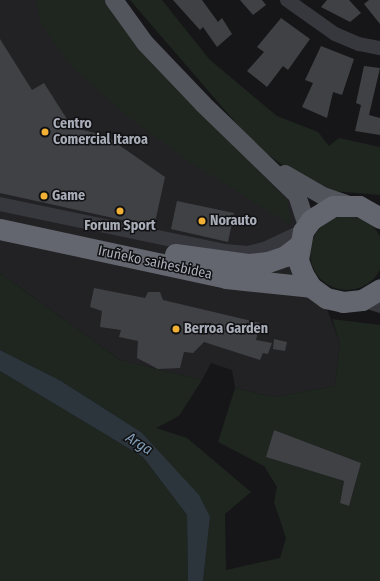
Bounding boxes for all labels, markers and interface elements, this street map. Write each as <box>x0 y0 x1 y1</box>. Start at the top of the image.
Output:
place label: Centro Comercial Itaroa <box>53 116 148 148</box>
marker: Centro Comercial Itaroa <box>40 127 50 137</box>
place label: Game <box>52 188 85 204</box>
marker: Game <box>39 191 49 201</box>
marker: Forum Sport <box>115 206 125 216</box>
place label: Norauto <box>210 213 257 229</box>
marker: Norauto <box>197 216 207 226</box>
place label: Forum Sport <box>84 218 156 234</box>
street label: Iruñeko saihesbidea <box>97 243 213 283</box>
place label: Berroa Garden <box>184 321 268 337</box>
marker: Berroa Garden <box>171 324 181 334</box>
water label: Arga <box>122 429 156 459</box>

